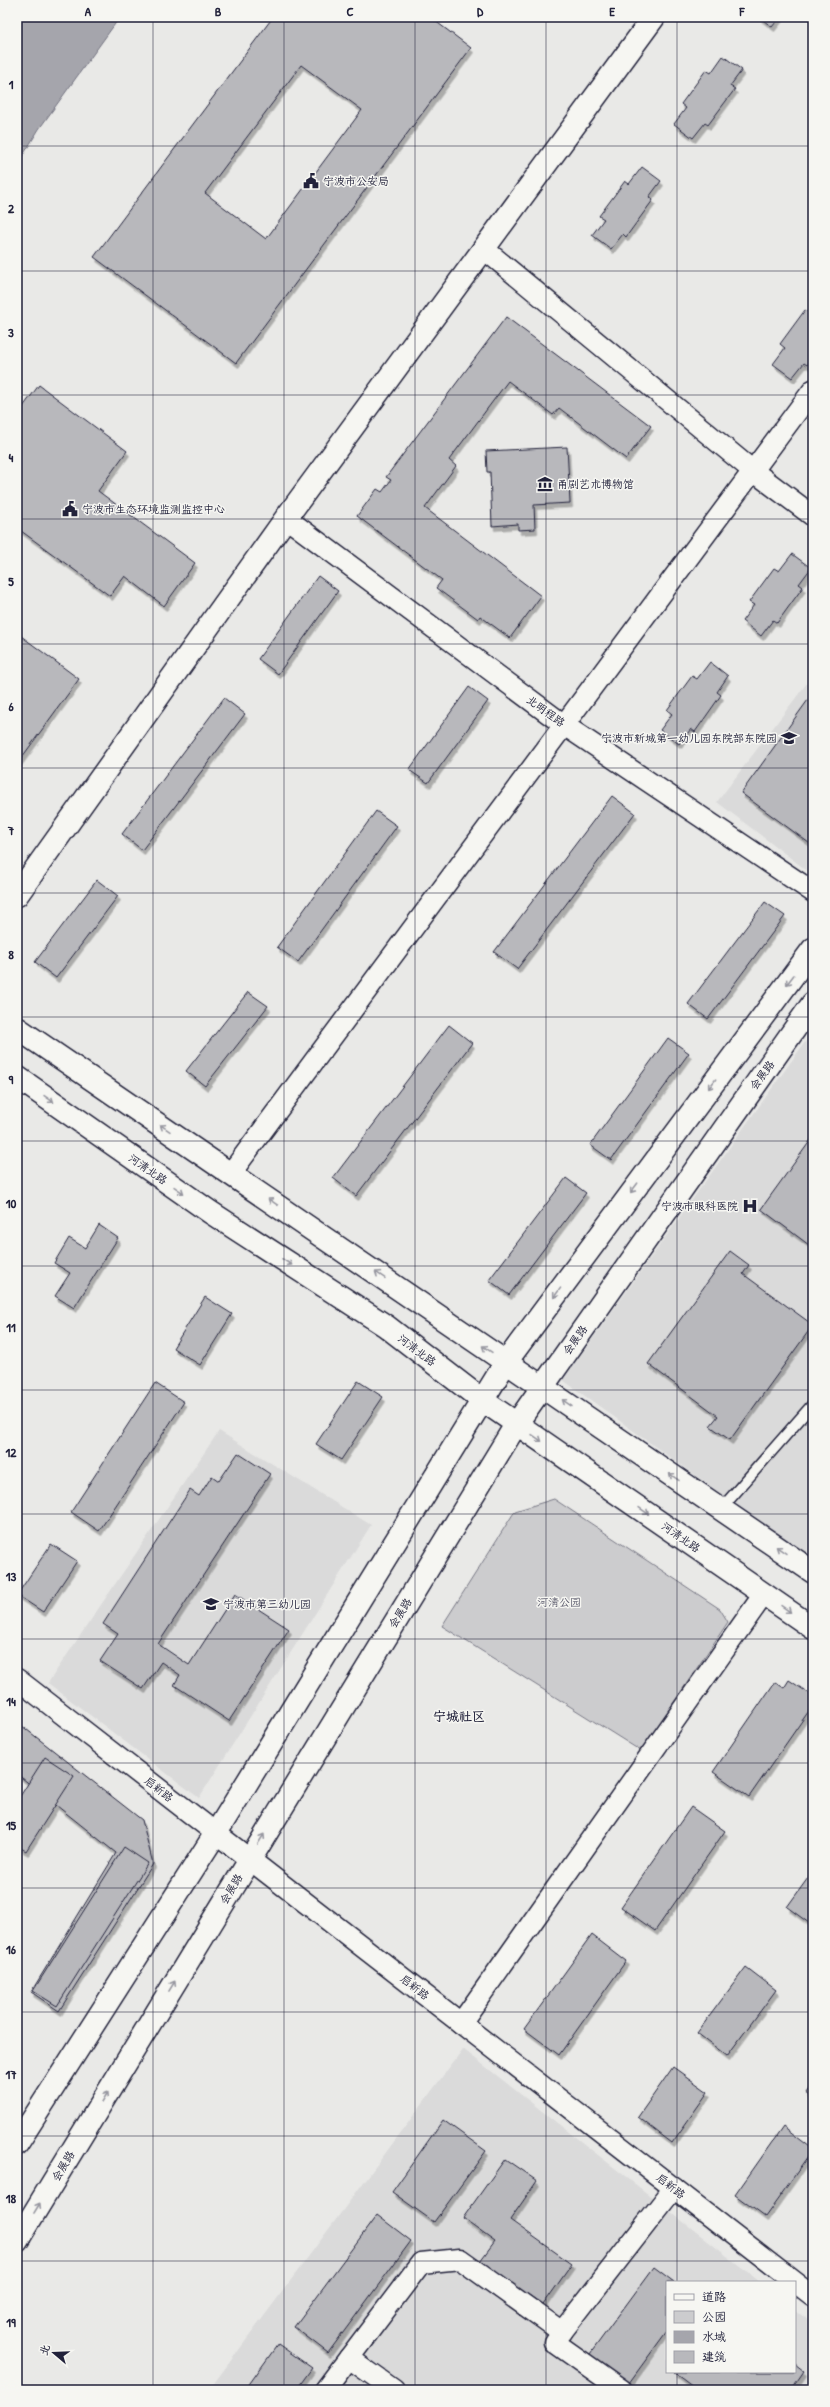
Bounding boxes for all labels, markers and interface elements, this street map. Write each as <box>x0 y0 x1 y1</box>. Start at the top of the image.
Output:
text: A <box>85 2 92 20</box>
text: B <box>215 2 222 20</box>
text: C <box>346 2 354 20</box>
text: D <box>477 2 484 20</box>
text: E <box>609 2 615 20</box>
text: F <box>739 2 746 20</box>
text: 1 <box>9 75 14 93</box>
public building icon: 宁波市公安局 <box>302 172 320 190</box>
place label: 宁波市公安局 <box>323 174 389 188</box>
text: 2 <box>8 199 15 217</box>
text: 3 <box>8 323 14 341</box>
text: 4 <box>9 448 14 466</box>
museum icon: 甬剧艺术博物馆 <box>536 475 554 493</box>
place label: 甬剧艺术博物馆 <box>557 477 634 491</box>
public building icon: 宁波市生态环境监测监控中心 <box>61 500 79 518</box>
place label: 宁波市生态环境监测监控中心 <box>82 502 225 516</box>
text: 5 <box>8 572 14 590</box>
street label: 北明程路 <box>524 692 568 730</box>
text: 6 <box>8 697 14 715</box>
school or university icon: 宁波市新城第一幼儿园东院部东院园 <box>780 729 798 747</box>
place label: 宁波市新城第一幼儿园东院部东院园 <box>601 731 777 745</box>
text: 7 <box>7 821 15 839</box>
text: 8 <box>8 945 14 963</box>
one-way arrow <box>785 974 794 985</box>
street label: 会展路 <box>747 1058 777 1092</box>
text: 9 <box>9 1070 14 1088</box>
one-way arrow <box>708 1079 716 1090</box>
one-way arrow <box>44 1095 55 1103</box>
one-way arrow <box>160 1124 171 1132</box>
street label: 河清北路 <box>126 1151 170 1187</box>
one-way arrow <box>630 1183 638 1194</box>
one-way arrow <box>173 1186 184 1194</box>
text: 10 <box>6 1194 16 1212</box>
hospital icon: 宁波市眼科医院 <box>741 1197 759 1215</box>
one-way arrow <box>267 1198 278 1206</box>
place label: 宁波市眼科医院 <box>661 1199 738 1213</box>
one-way arrow <box>281 1258 292 1266</box>
one-way arrow <box>375 1271 386 1279</box>
one-way arrow <box>553 1287 561 1298</box>
text: 11 <box>6 1318 16 1336</box>
street label: 会展路 <box>560 1322 590 1358</box>
street label: 河清北路 <box>395 1331 439 1369</box>
one-way arrow <box>482 1345 493 1353</box>
one-way arrow <box>562 1399 573 1407</box>
one-way arrow <box>532 1434 543 1442</box>
text: 12 <box>6 1443 17 1461</box>
one-way arrow <box>669 1473 680 1481</box>
one-way arrow <box>639 1507 650 1515</box>
street label: 河清北路 <box>659 1519 703 1555</box>
one-way arrow <box>776 1546 787 1554</box>
text: 13 <box>6 1567 16 1585</box>
school or university icon: 宁波市第三幼儿园 <box>202 1595 220 1613</box>
street label: 会展路 <box>385 1595 415 1631</box>
park label: 河清公园 <box>537 1595 581 1609</box>
place label: 宁波市第三幼儿园 <box>223 1597 311 1611</box>
one-way arrow <box>780 1605 791 1613</box>
text: 14 <box>6 1692 16 1710</box>
district label: 宁城社区 <box>433 1707 485 1725</box>
street label: 启新路 <box>142 1773 176 1805</box>
text: 15 <box>6 1816 17 1834</box>
one-way arrow <box>258 1833 266 1845</box>
street label: 会展路 <box>217 1871 245 1907</box>
text: 16 <box>6 1940 17 1958</box>
street label: 启新路 <box>398 1971 432 2003</box>
one-way arrow <box>168 1981 176 1992</box>
text: 17 <box>5 2065 17 2083</box>
one-way arrow <box>101 2091 109 2103</box>
street label: 会展路 <box>49 2148 77 2184</box>
street label: 启新路 <box>654 2170 688 2202</box>
text: 18 <box>6 2189 17 2207</box>
one-way arrow <box>34 2202 42 2214</box>
legend <box>666 2281 796 2373</box>
text: 道路 <box>702 2288 726 2305</box>
text: 公园 <box>702 2308 726 2325</box>
text: 19 <box>6 2313 16 2331</box>
text: 水域 <box>702 2328 726 2345</box>
north arrow <box>34 2333 74 2373</box>
text: 北 <box>36 2342 53 2357</box>
text: 建筑 <box>702 2348 726 2365</box>

